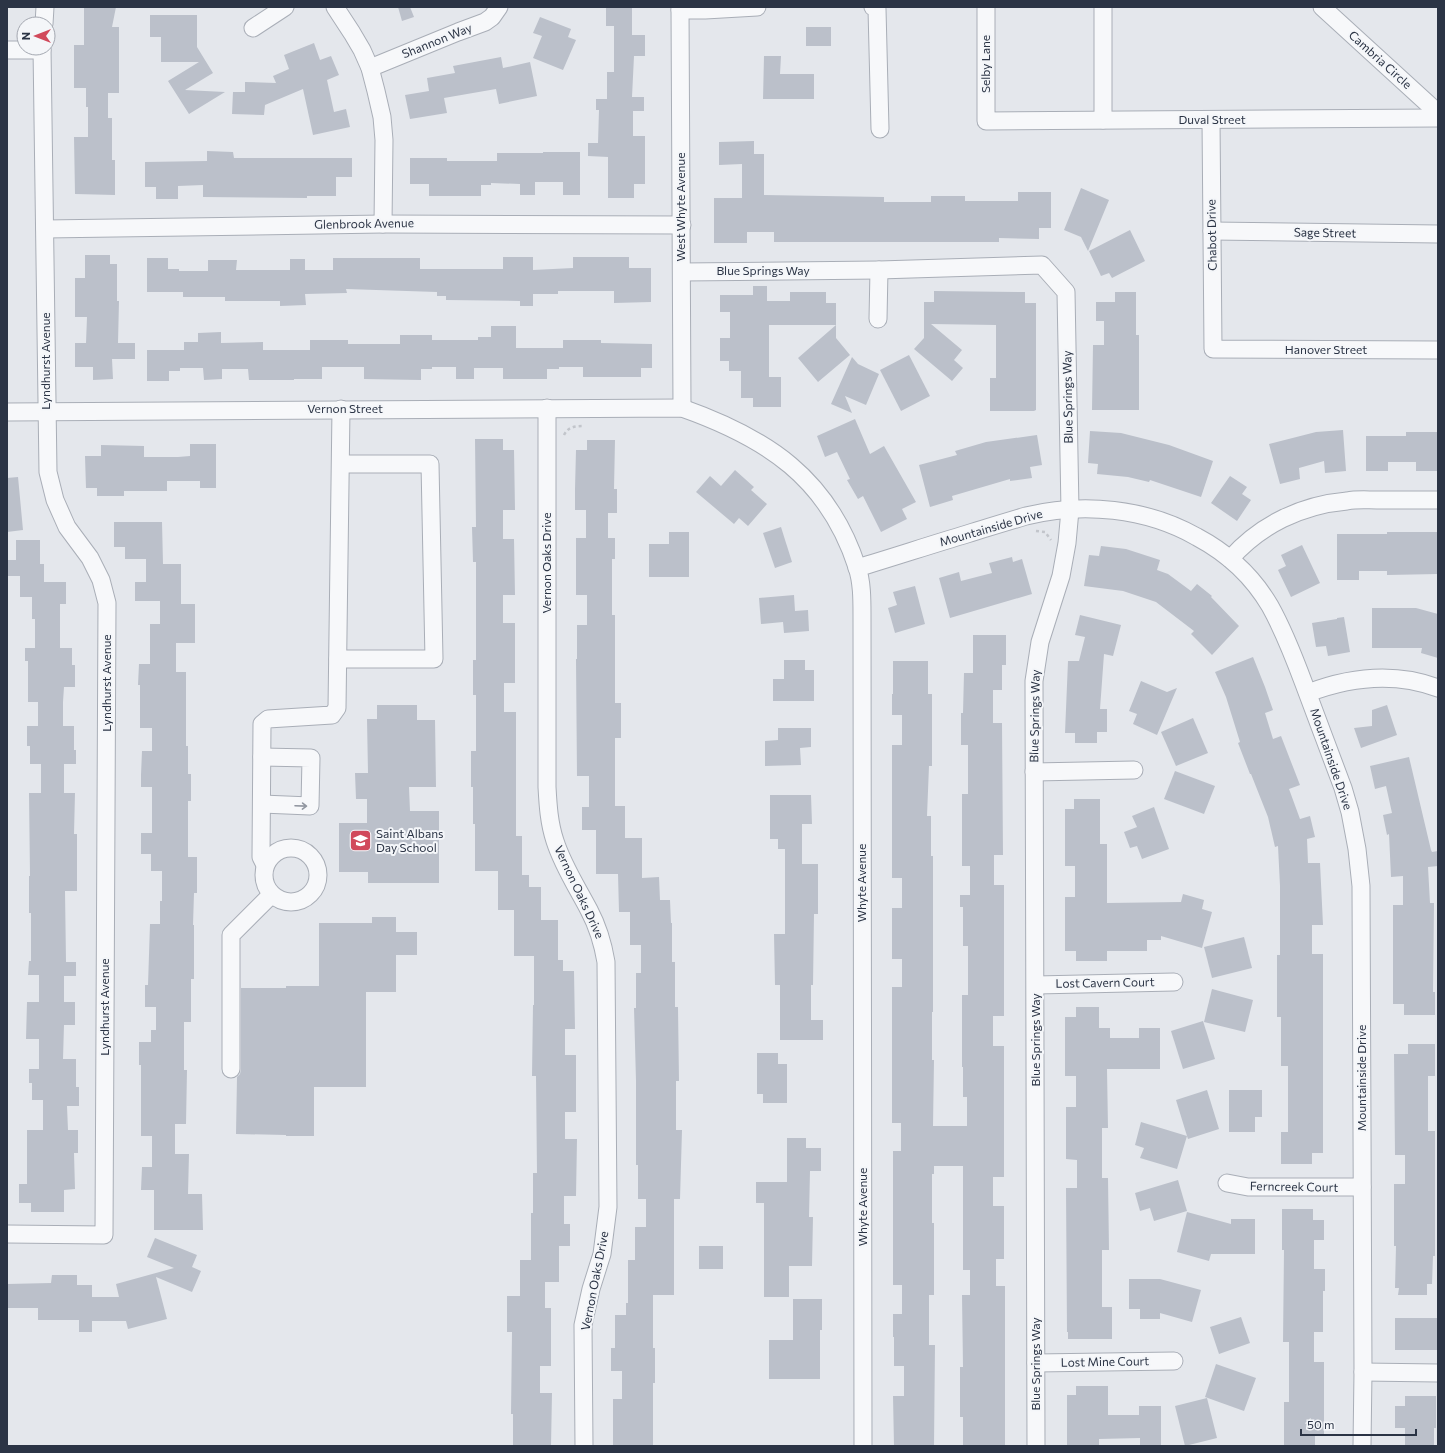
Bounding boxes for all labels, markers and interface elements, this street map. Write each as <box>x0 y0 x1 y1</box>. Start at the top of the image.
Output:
north arrow <box>16 16 56 56</box>
street label: Shannon Way <box>400 20 474 60</box>
street label: Cambria Circle <box>1346 27 1415 91</box>
text: N <box>19 32 32 40</box>
street label: Selby Lane <box>978 35 992 93</box>
street label: Duval Street <box>1178 112 1246 126</box>
street label: West Whyte Avenue <box>673 152 687 262</box>
street label: Chabot Drive <box>1203 199 1219 271</box>
street label: Glenbrook Avenue <box>314 215 414 231</box>
street label: Sage Street <box>1294 224 1356 240</box>
street label: Blue Springs Way <box>716 263 810 277</box>
street label: Lyndhurst Avenue <box>38 312 52 410</box>
street label: Hanover Street <box>1285 342 1367 356</box>
street label: Blue Springs Way <box>1059 350 1075 444</box>
street label: Vernon Street <box>307 401 383 415</box>
street label: Mountainside Drive <box>938 506 1044 548</box>
street label: Vernon Oaks Drive <box>539 512 553 614</box>
street label: Lyndhurst Avenue <box>99 634 113 732</box>
street label: Blue Springs Way <box>1026 669 1042 763</box>
street label: Mountainside Drive <box>1308 706 1356 811</box>
one-way arrow <box>294 802 307 809</box>
place label: Saint Albans Day School <box>376 826 444 854</box>
school or university icon: Saint Albans Day School <box>348 828 374 854</box>
street label: Vernon Oaks Drive <box>552 843 608 940</box>
street label: Whyte Avenue <box>854 844 868 922</box>
street label: Lyndhurst Avenue <box>97 958 111 1056</box>
street label: Lost Cavern Court <box>1055 974 1155 990</box>
street label: Blue Springs Way <box>1028 993 1042 1087</box>
street label: Mountainside Drive <box>1354 1025 1368 1131</box>
street label: Whyte Avenue <box>855 1168 869 1246</box>
street label: Ferncreek Court <box>1250 1178 1338 1194</box>
street label: Vernon Oaks Drive <box>578 1230 611 1332</box>
street label: Blue Springs Way <box>1028 1317 1042 1411</box>
street label: Lost Mine Court <box>1061 1353 1149 1369</box>
scale bar <box>1301 1411 1416 1437</box>
text: 50 m <box>1307 1417 1335 1431</box>

